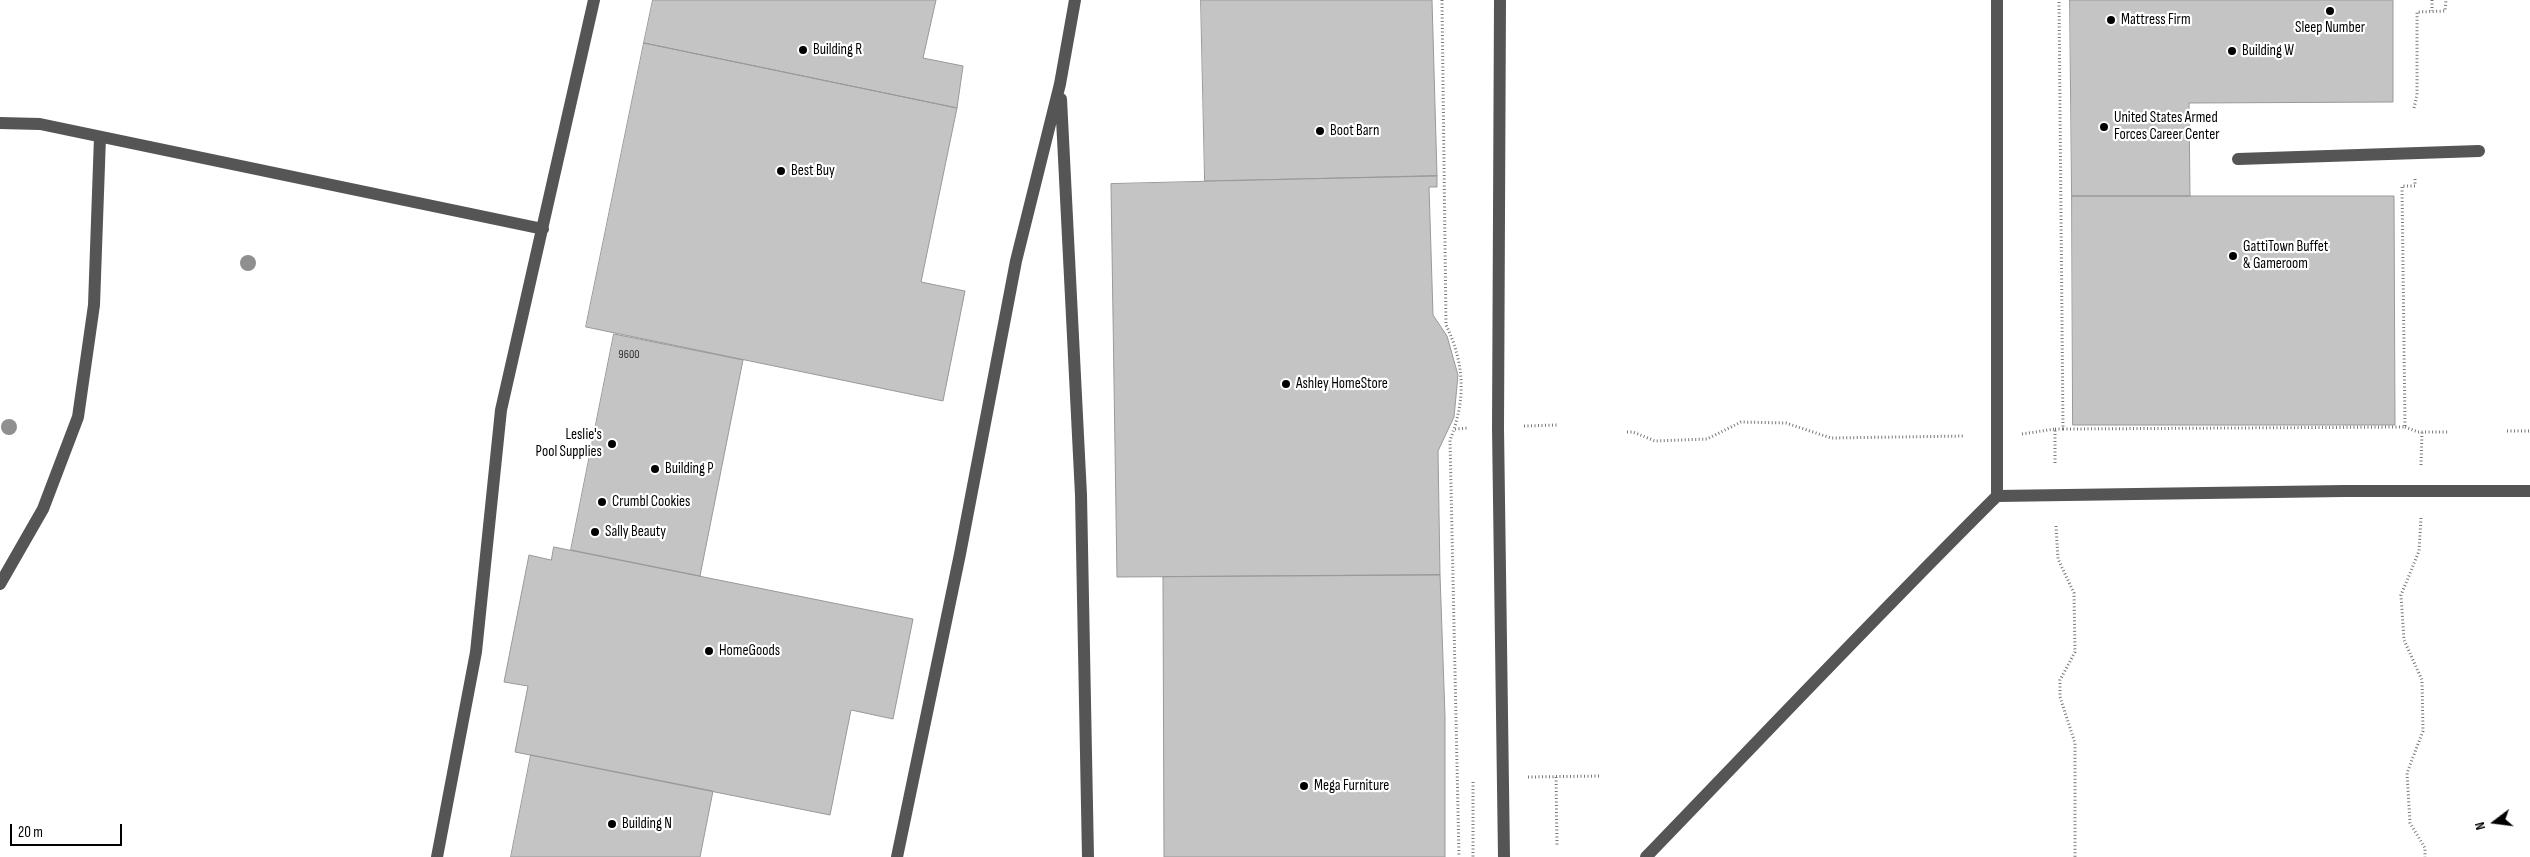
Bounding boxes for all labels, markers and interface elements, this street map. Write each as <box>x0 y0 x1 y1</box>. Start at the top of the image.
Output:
marker: Sleep Number <box>2324 5 2336 17</box>
place label: Mattress Firm <box>2121 11 2191 29</box>
marker: Mattress Firm <box>2105 14 2117 26</box>
place label: Sleep Number <box>2295 19 2365 37</box>
place label: Building R <box>813 41 862 59</box>
place label: Building W <box>2242 42 2294 60</box>
marker: Building R <box>797 44 809 56</box>
marker: Building W <box>2226 45 2238 57</box>
place label: United States Armed Forces Career Center <box>2114 109 2220 144</box>
marker: United States Armed Forces Career Center <box>2098 121 2110 133</box>
place label: Boot Barn <box>1330 122 1379 140</box>
marker: Boot Barn <box>1314 125 1326 137</box>
place label: Best Buy <box>791 162 835 180</box>
marker: Best Buy <box>775 165 787 177</box>
place label: GattiTown Buffet & Gameroom <box>2243 238 2328 273</box>
marker: GattiTown Buffet & Gameroom <box>2227 250 2239 262</box>
house number: 9600 <box>618 348 640 362</box>
place label: Ashley HomeStore <box>1296 375 1388 393</box>
marker: Ashley HomeStore <box>1280 378 1292 390</box>
place label: Leslie's Pool Supplies <box>536 426 602 461</box>
marker: Leslie's Pool Supplies <box>606 438 618 450</box>
place label: Building P <box>665 460 714 478</box>
marker: Building P <box>649 463 661 475</box>
place label: Crumbl Cookies <box>612 493 690 511</box>
marker: Crumbl Cookies <box>596 496 608 508</box>
place label: Sally Beauty <box>605 523 666 541</box>
marker: Sally Beauty <box>589 526 601 538</box>
place label: HomeGoods <box>719 642 780 660</box>
marker: HomeGoods <box>703 645 715 657</box>
place label: Mega Furniture <box>1314 777 1389 795</box>
marker: Mega Furniture <box>1298 780 1310 792</box>
north arrow <box>2470 797 2520 847</box>
scale bar <box>12 814 125 846</box>
place label: Building N <box>622 815 672 833</box>
marker: Building N <box>606 818 618 830</box>
text: N <box>2471 820 2489 832</box>
text: 20 m <box>18 823 43 842</box>

